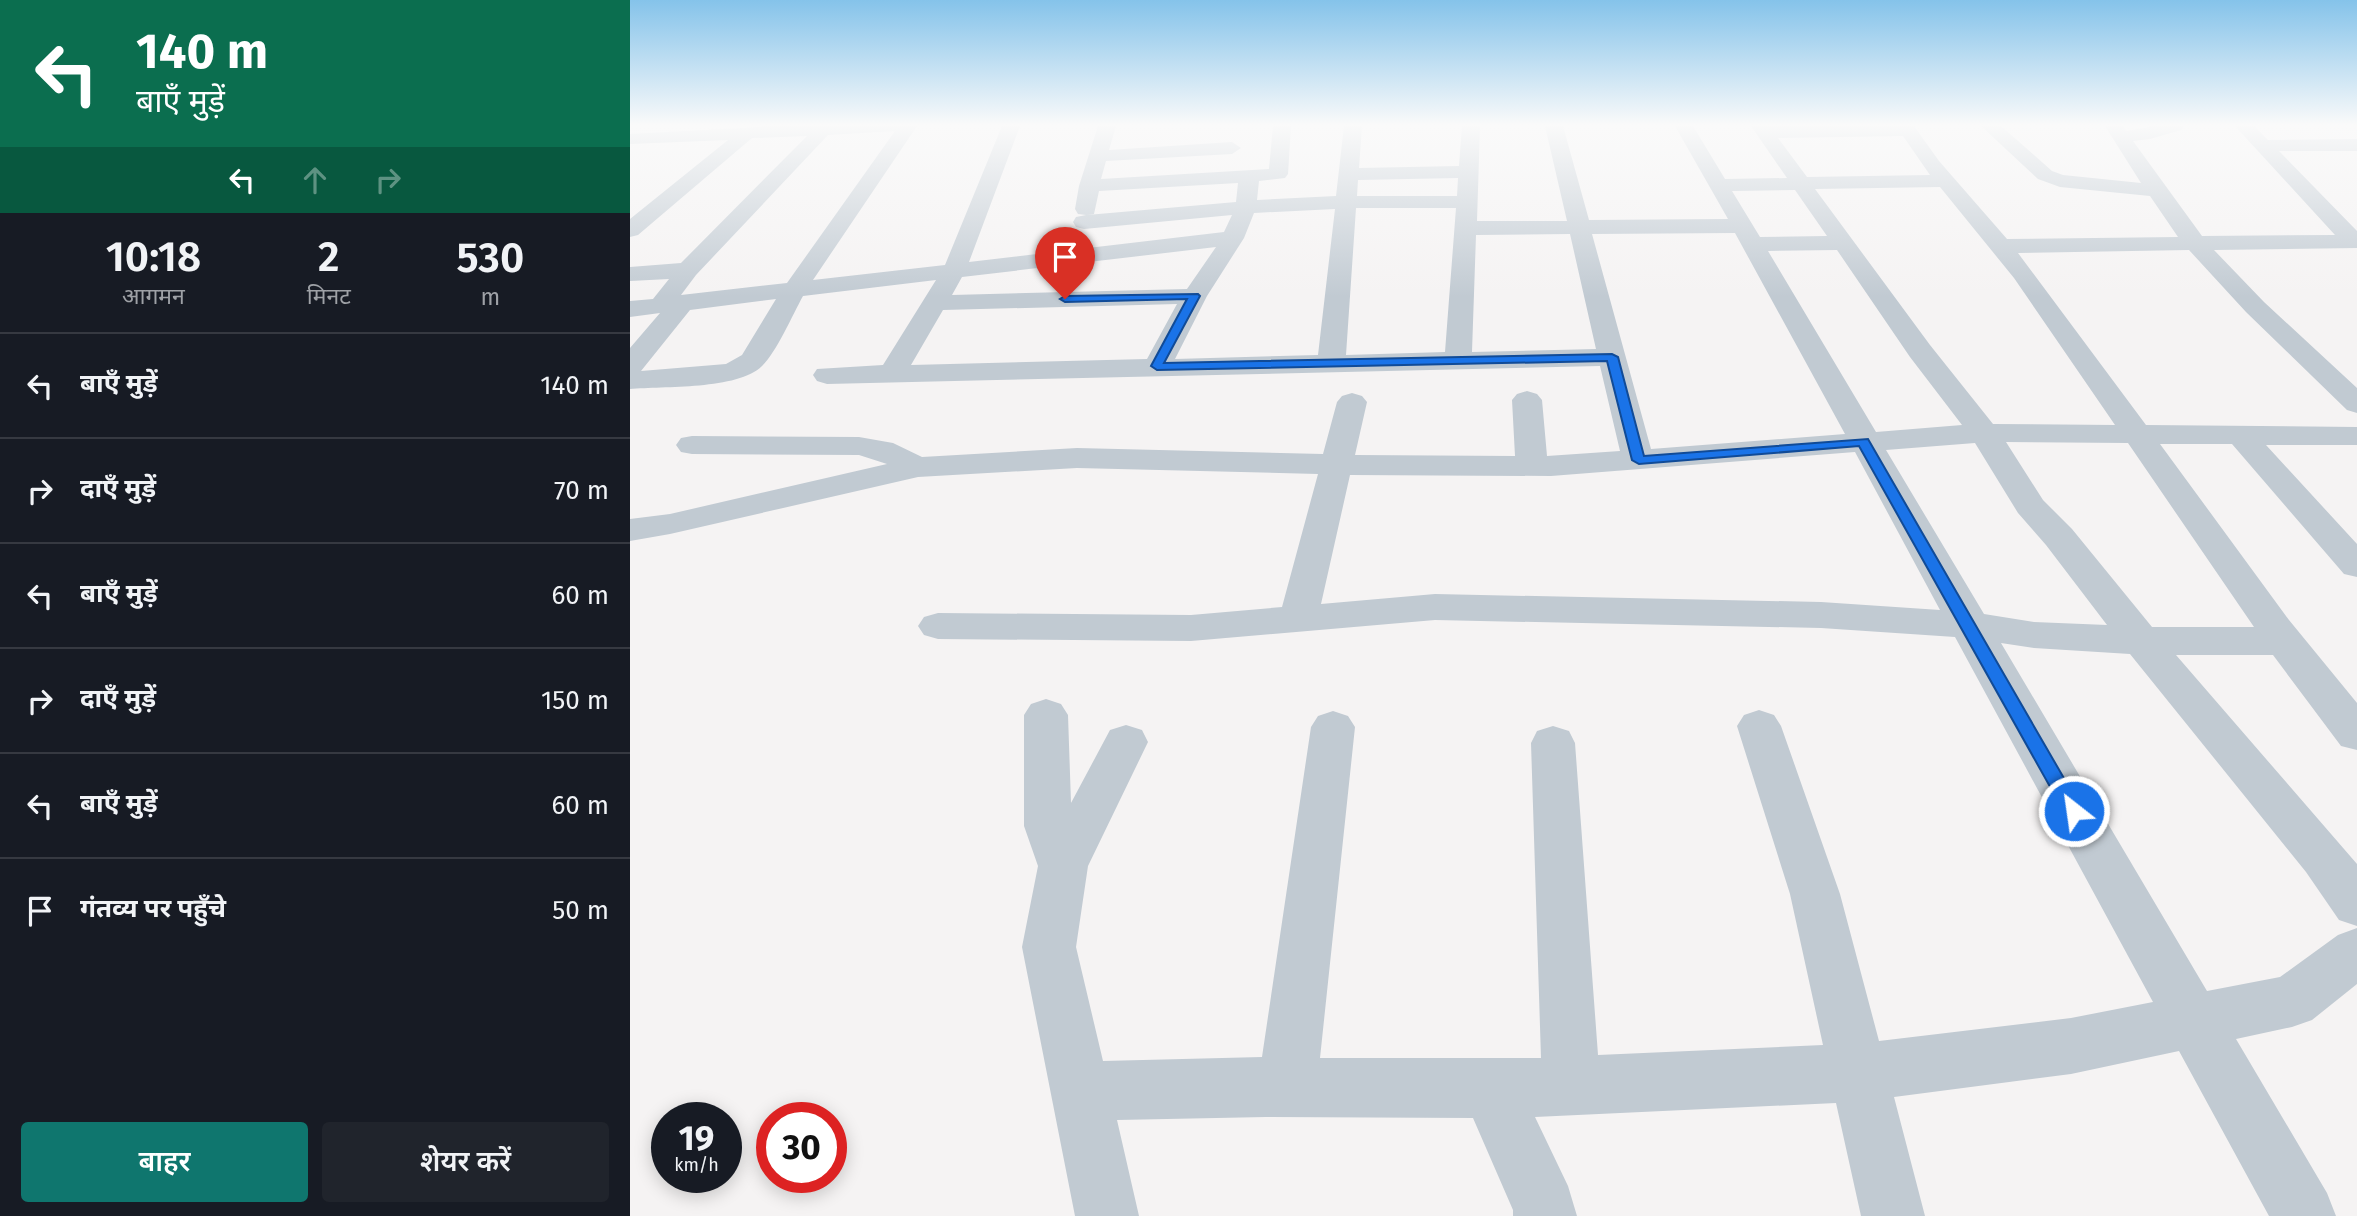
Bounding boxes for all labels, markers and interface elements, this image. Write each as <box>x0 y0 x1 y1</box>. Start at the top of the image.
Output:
text: 140 m <box>136 22 268 81</box>
icon: left <box>21 28 112 119</box>
text: बाएँ मुड़ें <box>136 82 225 120</box>
icon: left <box>223 161 261 199</box>
icon: ahead <box>296 161 334 199</box>
icon: right <box>369 161 407 199</box>
pin <box>1035 227 1095 299</box>
text: 10:18 <box>106 232 201 282</box>
text: 2 <box>318 232 340 282</box>
text: 530 <box>457 233 524 283</box>
icon: arrive <box>1046 238 1084 276</box>
text: आगमन <box>122 282 185 310</box>
text: मिनट <box>307 282 351 310</box>
text: m <box>481 283 500 311</box>
icon: left <box>21 367 59 405</box>
text: बाएँ मुड़ें <box>80 368 157 399</box>
text: 140 m <box>540 370 609 401</box>
icon: right <box>21 472 59 510</box>
text: दाएँ मुड़ें <box>80 473 156 504</box>
text: 70 m <box>554 475 609 506</box>
icon: left <box>21 577 59 615</box>
text: बाएँ मुड़ें <box>80 578 157 609</box>
text: 60 m <box>551 580 609 611</box>
icon: right <box>21 682 59 720</box>
text: दाएँ मुड़ें <box>80 683 156 714</box>
text: 150 m <box>541 685 609 716</box>
position arrow <box>2037 774 2111 848</box>
icon: left <box>21 787 59 825</box>
text: बाएँ मुड़ें <box>80 788 157 819</box>
text: 60 m <box>551 790 609 821</box>
icon: arrive <box>21 892 59 930</box>
text: गंतव्य पर पहुँचे <box>80 893 226 924</box>
text: 50 m <box>552 895 609 926</box>
speed limit sign: 30 <box>756 1102 847 1193</box>
text: 19 <box>679 1117 714 1159</box>
button: बाहर <box>21 1122 308 1202</box>
button: शेयर करें <box>322 1122 609 1202</box>
text: km/h <box>674 1154 719 1176</box>

